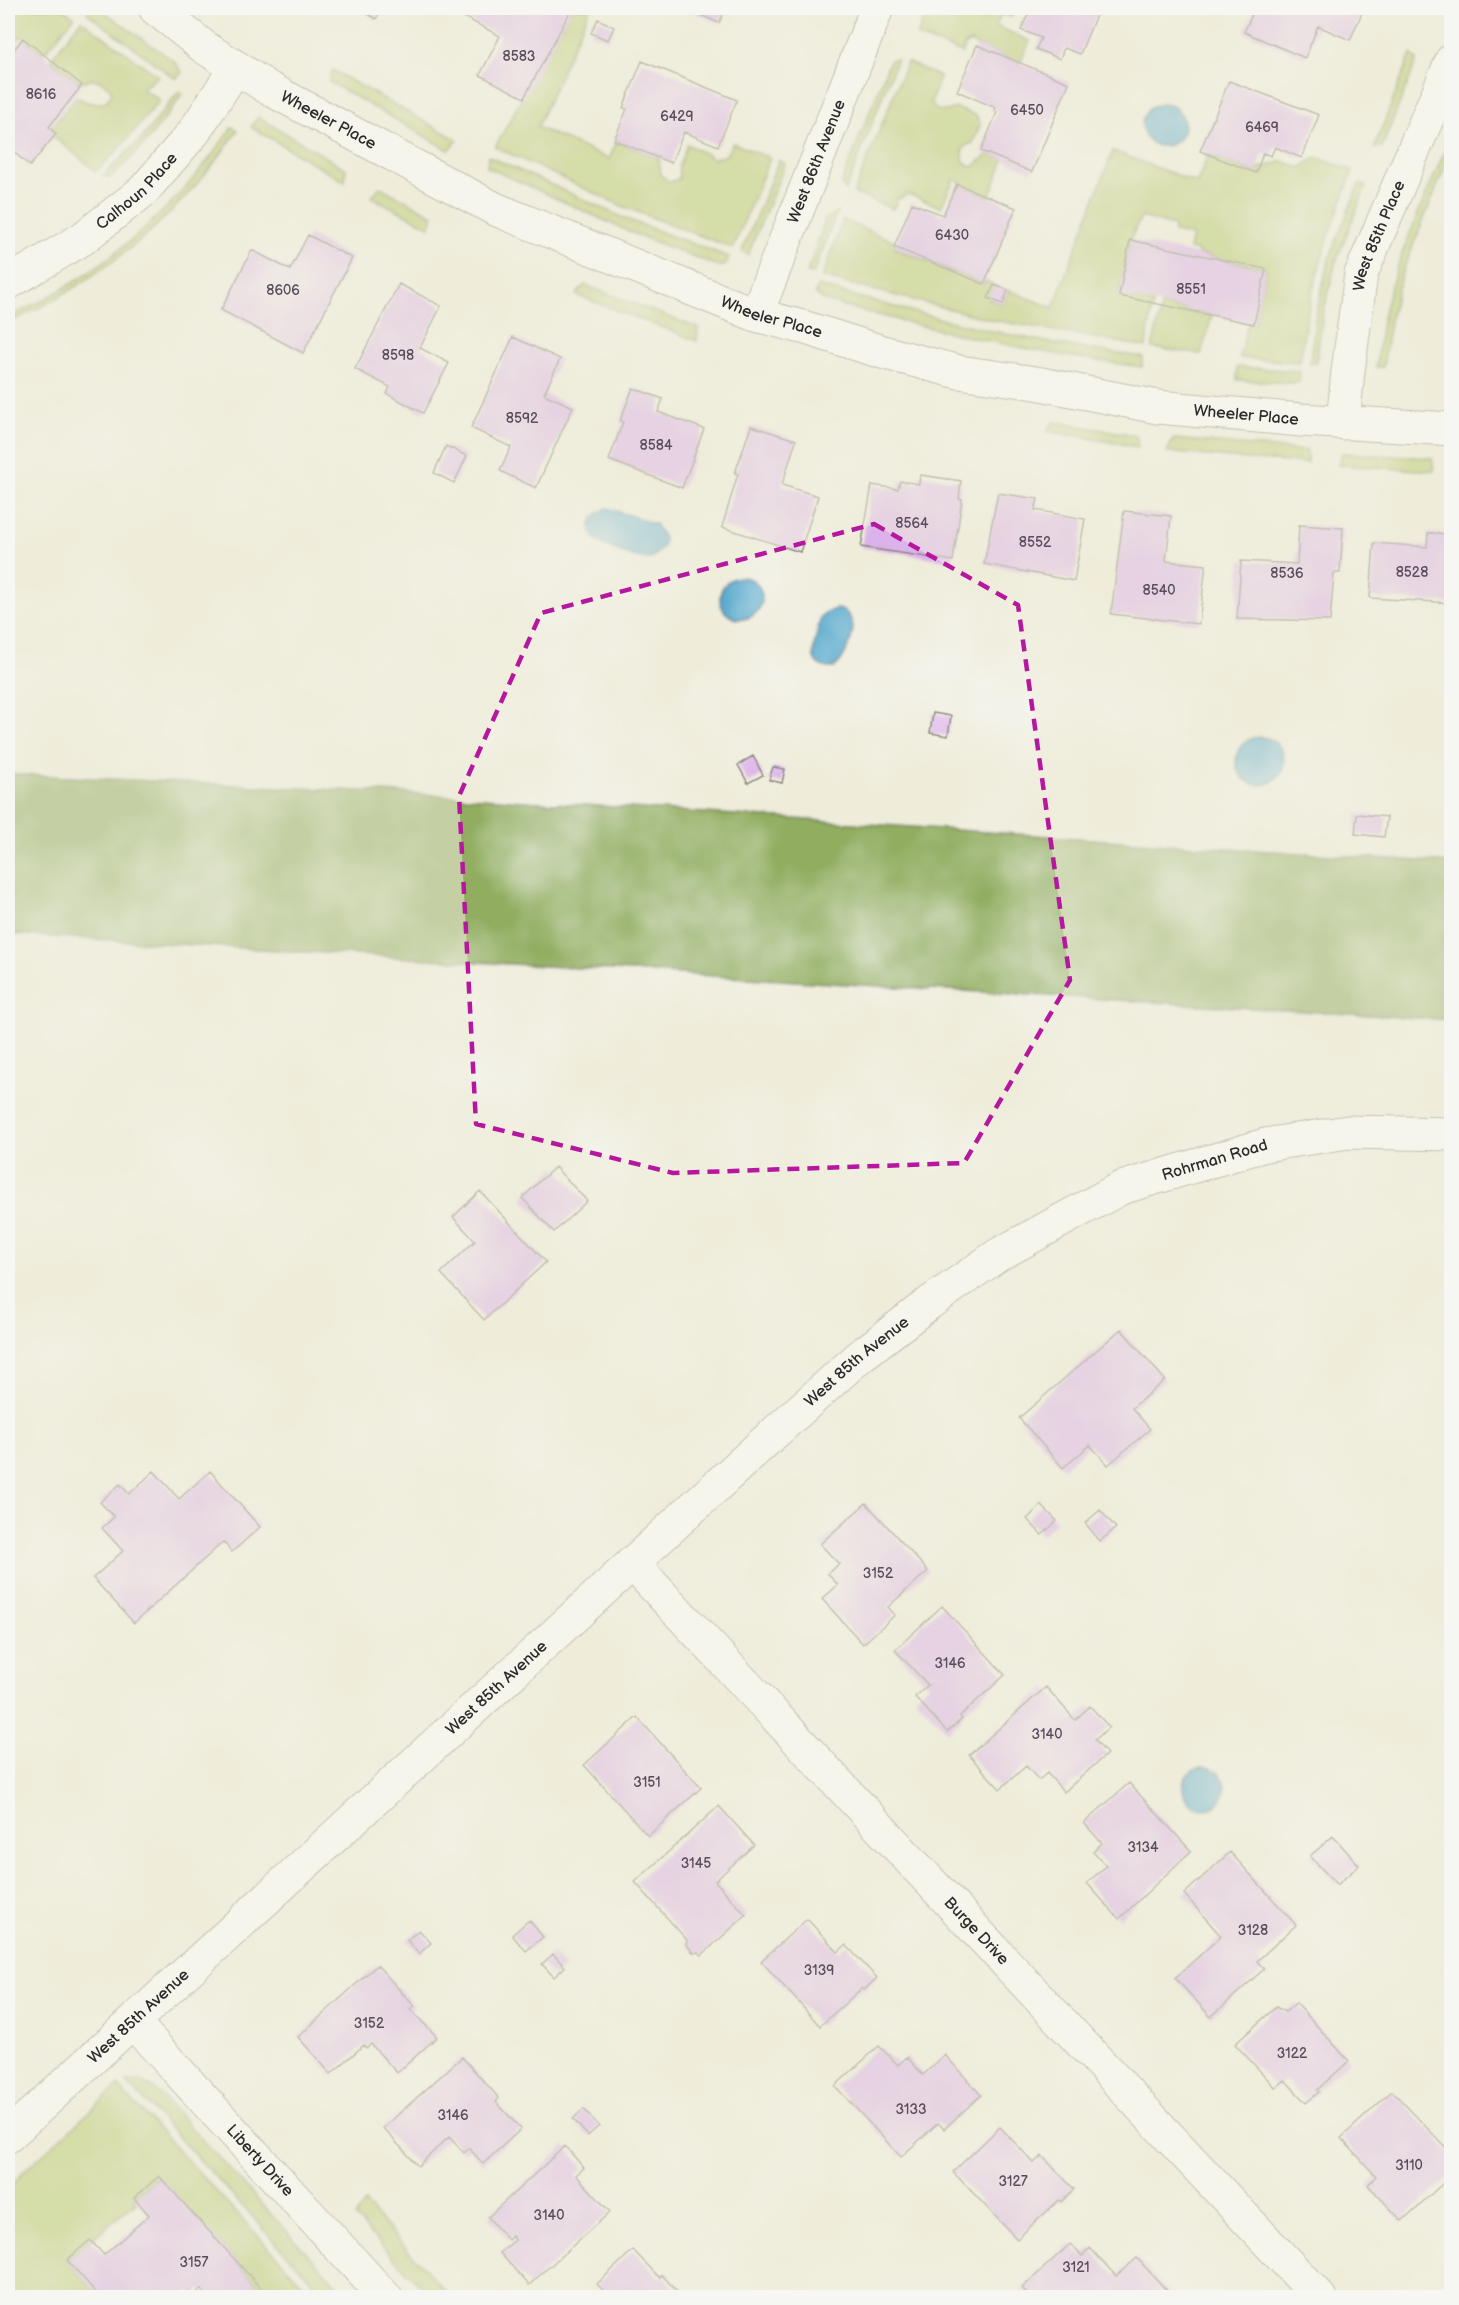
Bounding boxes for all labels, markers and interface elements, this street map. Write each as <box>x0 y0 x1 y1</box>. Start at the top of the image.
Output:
house number: 8583 <box>503 48 535 65</box>
house number: 8616 <box>26 86 57 103</box>
street label: Wheeler Place <box>277 87 380 154</box>
street label: West 86th Avenue <box>784 96 850 226</box>
house number: 6450 <box>1010 102 1044 119</box>
house number: 6429 <box>660 108 694 125</box>
house number: 6469 <box>1245 119 1279 136</box>
street label: Calhoun Place <box>92 148 182 234</box>
street label: West 85th Place <box>1349 177 1409 292</box>
house number: 6430 <box>935 227 969 244</box>
house number: 8551 <box>1176 281 1206 298</box>
house number: 8606 <box>266 282 300 299</box>
street label: Wheeler Place <box>718 292 825 342</box>
house number: 8598 <box>382 347 414 364</box>
street label: Wheeler Place <box>1193 401 1300 429</box>
house number: 8592 <box>506 410 539 427</box>
house number: 8584 <box>640 437 673 454</box>
house number: 8564 <box>895 515 929 532</box>
house number: 8552 <box>1019 534 1052 551</box>
house number: 8528 <box>1396 564 1428 581</box>
house number: 8536 <box>1270 565 1304 582</box>
house number: 8540 <box>1143 582 1175 599</box>
street label: Rohrman Road <box>1160 1135 1270 1185</box>
street label: West 85th Avenue <box>801 1312 913 1411</box>
house number: 3152 <box>863 1565 894 1582</box>
street label: West 85th Avenue <box>442 1636 551 1739</box>
house number: 3146 <box>934 1655 966 1672</box>
house number: 3140 <box>1032 1726 1062 1743</box>
house number: 3151 <box>633 1774 661 1791</box>
house number: 3134 <box>1127 1839 1159 1856</box>
house number: 3145 <box>681 1855 711 1872</box>
street label: Burge Drive <box>940 1893 1013 1969</box>
house number: 3128 <box>1238 1922 1268 1939</box>
house number: 3139 <box>804 1962 834 1979</box>
street label: West 85th Avenue <box>84 1965 193 2068</box>
house number: 3152 <box>354 2015 385 2032</box>
house number: 3122 <box>1277 2045 1308 2062</box>
house number: 3133 <box>895 2101 927 2118</box>
house number: 3146 <box>437 2107 469 2124</box>
street label: Liberty Drive <box>222 2121 298 2201</box>
house number: 3110 <box>1395 2157 1423 2174</box>
house number: 3127 <box>998 2173 1028 2190</box>
house number: 3140 <box>534 2207 564 2224</box>
house number: 3157 <box>180 2254 209 2271</box>
house number: 3121 <box>1062 2259 1090 2276</box>

